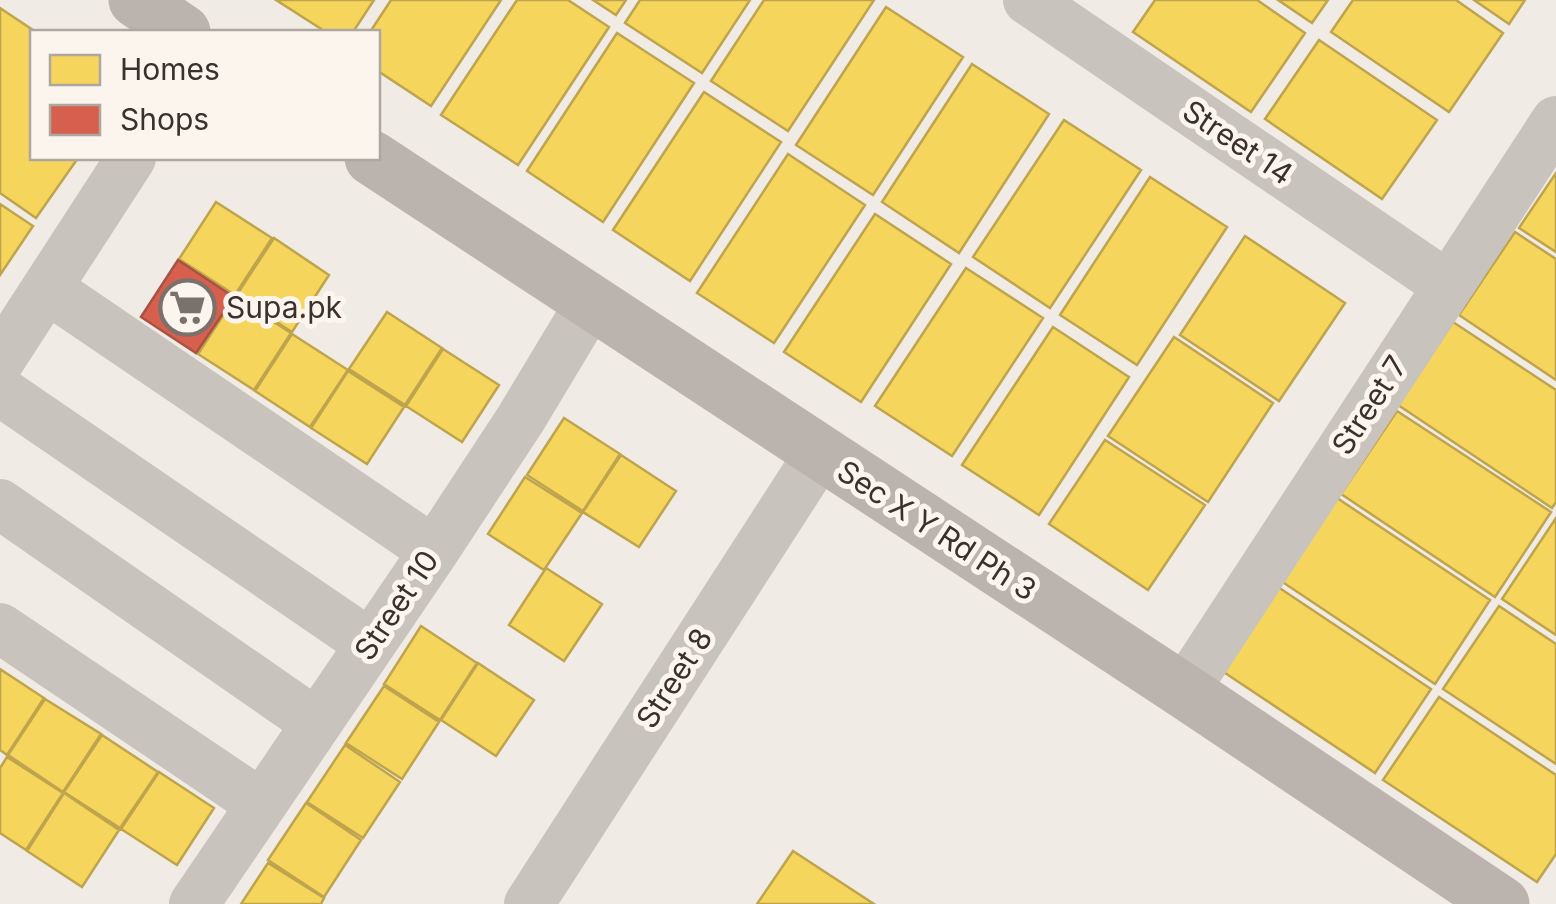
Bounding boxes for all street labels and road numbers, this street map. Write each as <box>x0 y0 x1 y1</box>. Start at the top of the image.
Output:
street label: Street 14 <box>1176 92 1300 192</box>
street label: Street 7 <box>1324 349 1414 461</box>
street label: Sec X Y Rd Ph 3 <box>831 452 1043 608</box>
street label: Street 10 <box>346 543 446 667</box>
street label: Street 8 <box>628 621 720 735</box>

